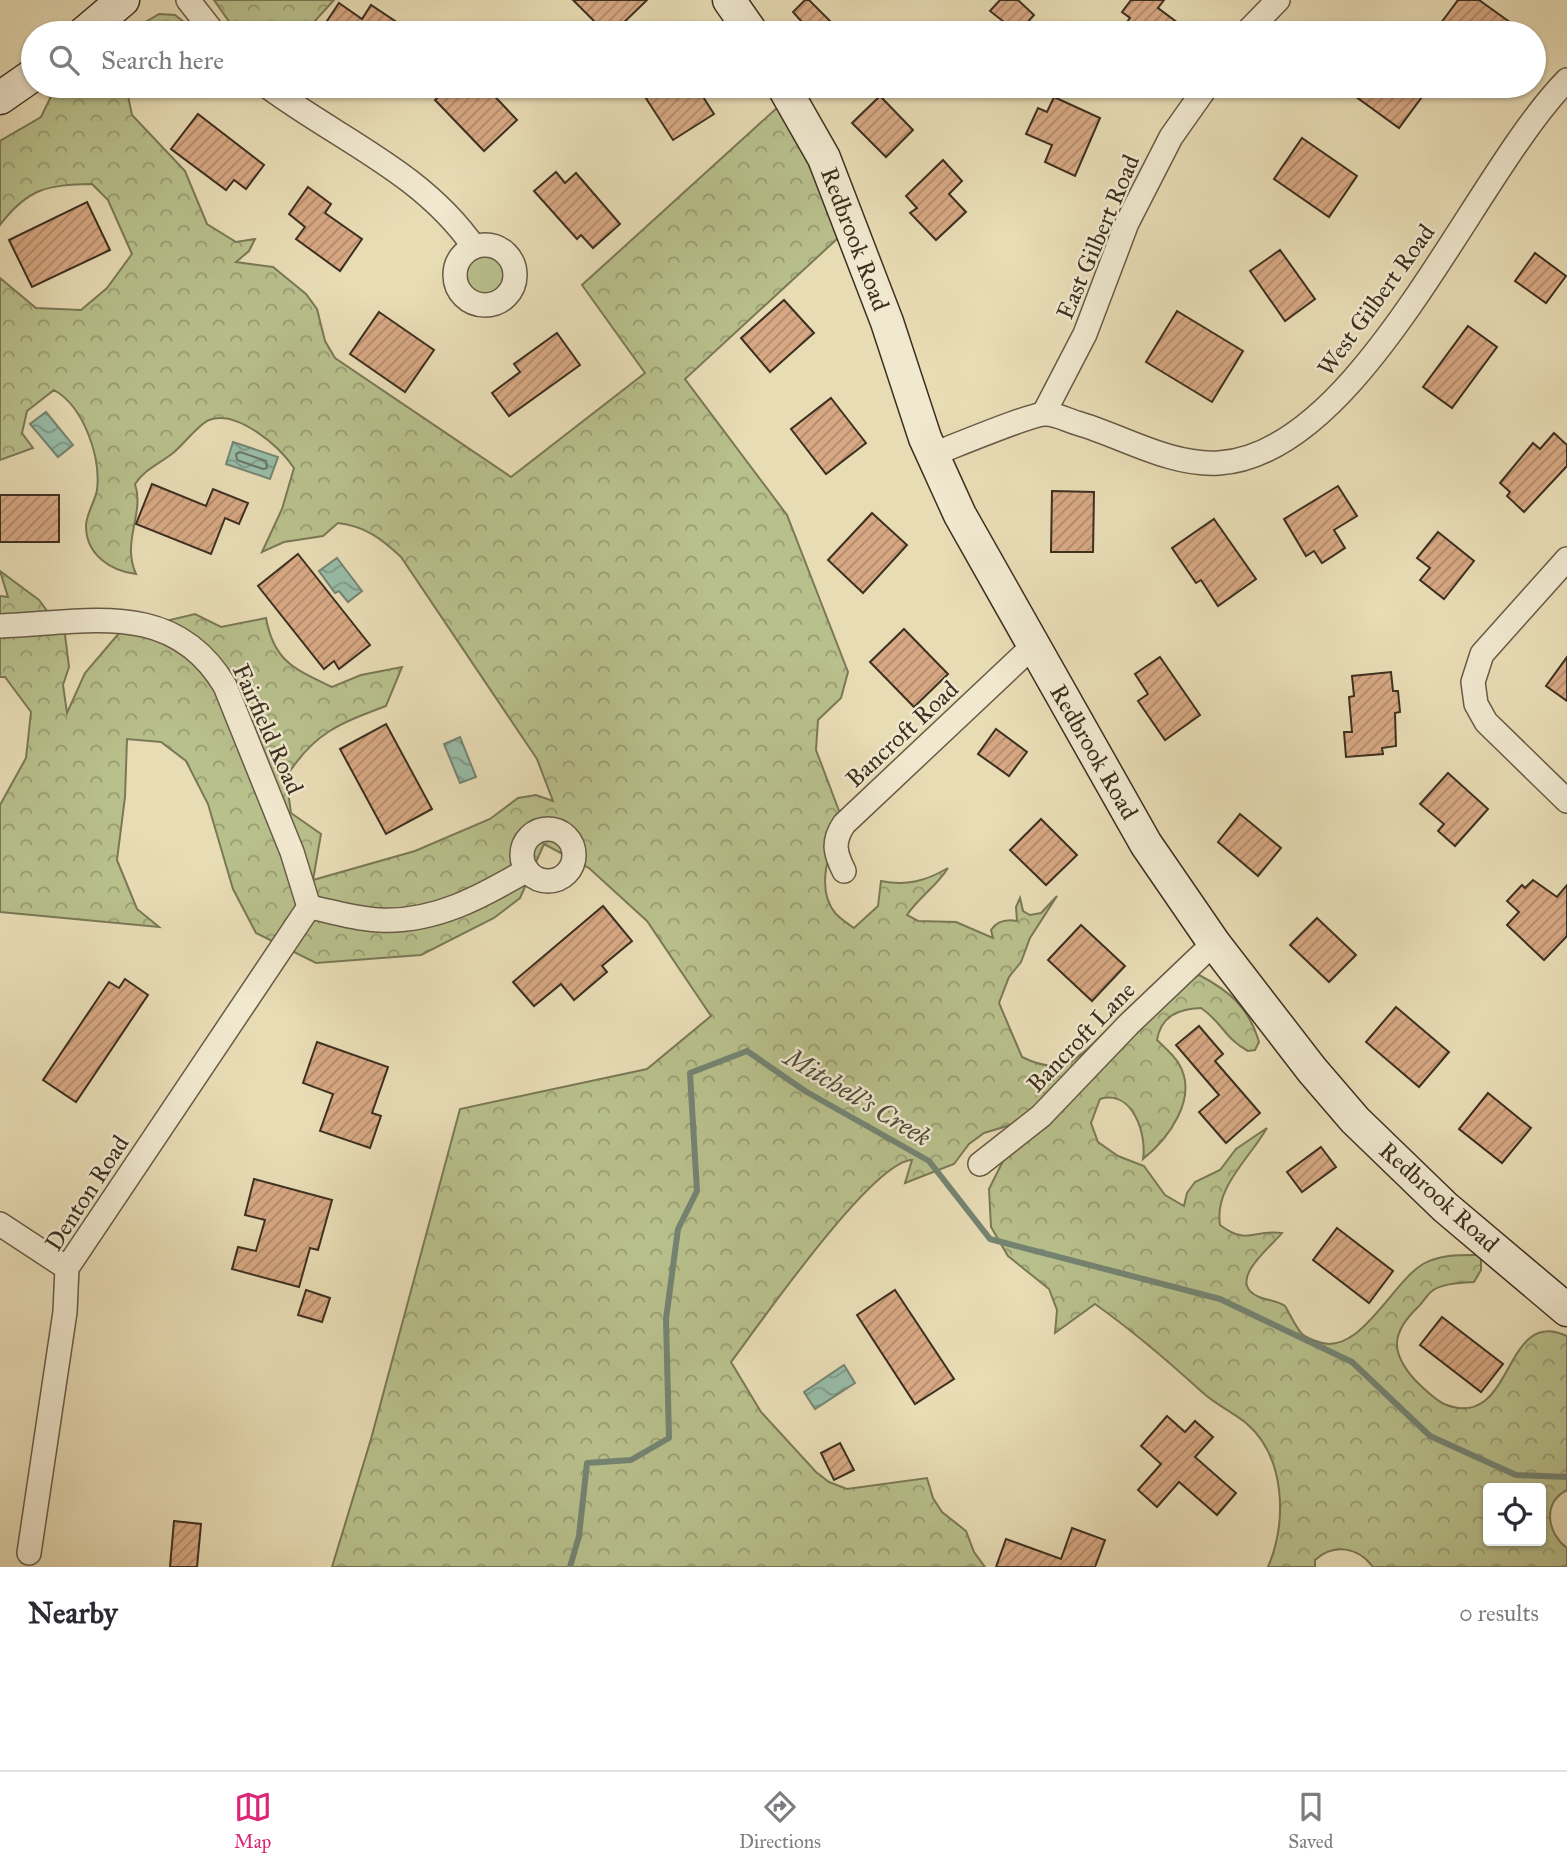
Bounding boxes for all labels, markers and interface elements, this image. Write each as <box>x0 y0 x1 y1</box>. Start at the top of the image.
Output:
search box <box>21 21 1546 98</box>
icon: search <box>45 41 83 79</box>
text: Search here <box>101 44 224 76</box>
street label: East Gilbert Road <box>1050 150 1146 324</box>
street label: Redbrook Road <box>814 163 896 315</box>
street label: West Gilbert Road <box>1311 218 1441 382</box>
street label: Fairfield Road <box>226 659 310 799</box>
street label: Bancroft Road <box>839 674 965 794</box>
street label: Redbrook Road <box>1043 679 1145 825</box>
street label: Bancroft Lane <box>1021 975 1141 1099</box>
water label: Mitchell's Creek <box>777 1039 937 1153</box>
street label: Denton Road <box>39 1130 135 1256</box>
street label: Redbrook Road <box>1373 1135 1505 1259</box>
map controls <box>1483 1483 1546 1546</box>
button: locate <box>1483 1483 1546 1546</box>
text: Nearby <box>28 1595 118 1631</box>
text: 0 results <box>1459 1599 1539 1627</box>
tab: Map <box>234 1788 272 1853</box>
tab: Directions <box>739 1788 821 1853</box>
tab: Saved <box>1288 1788 1333 1853</box>

